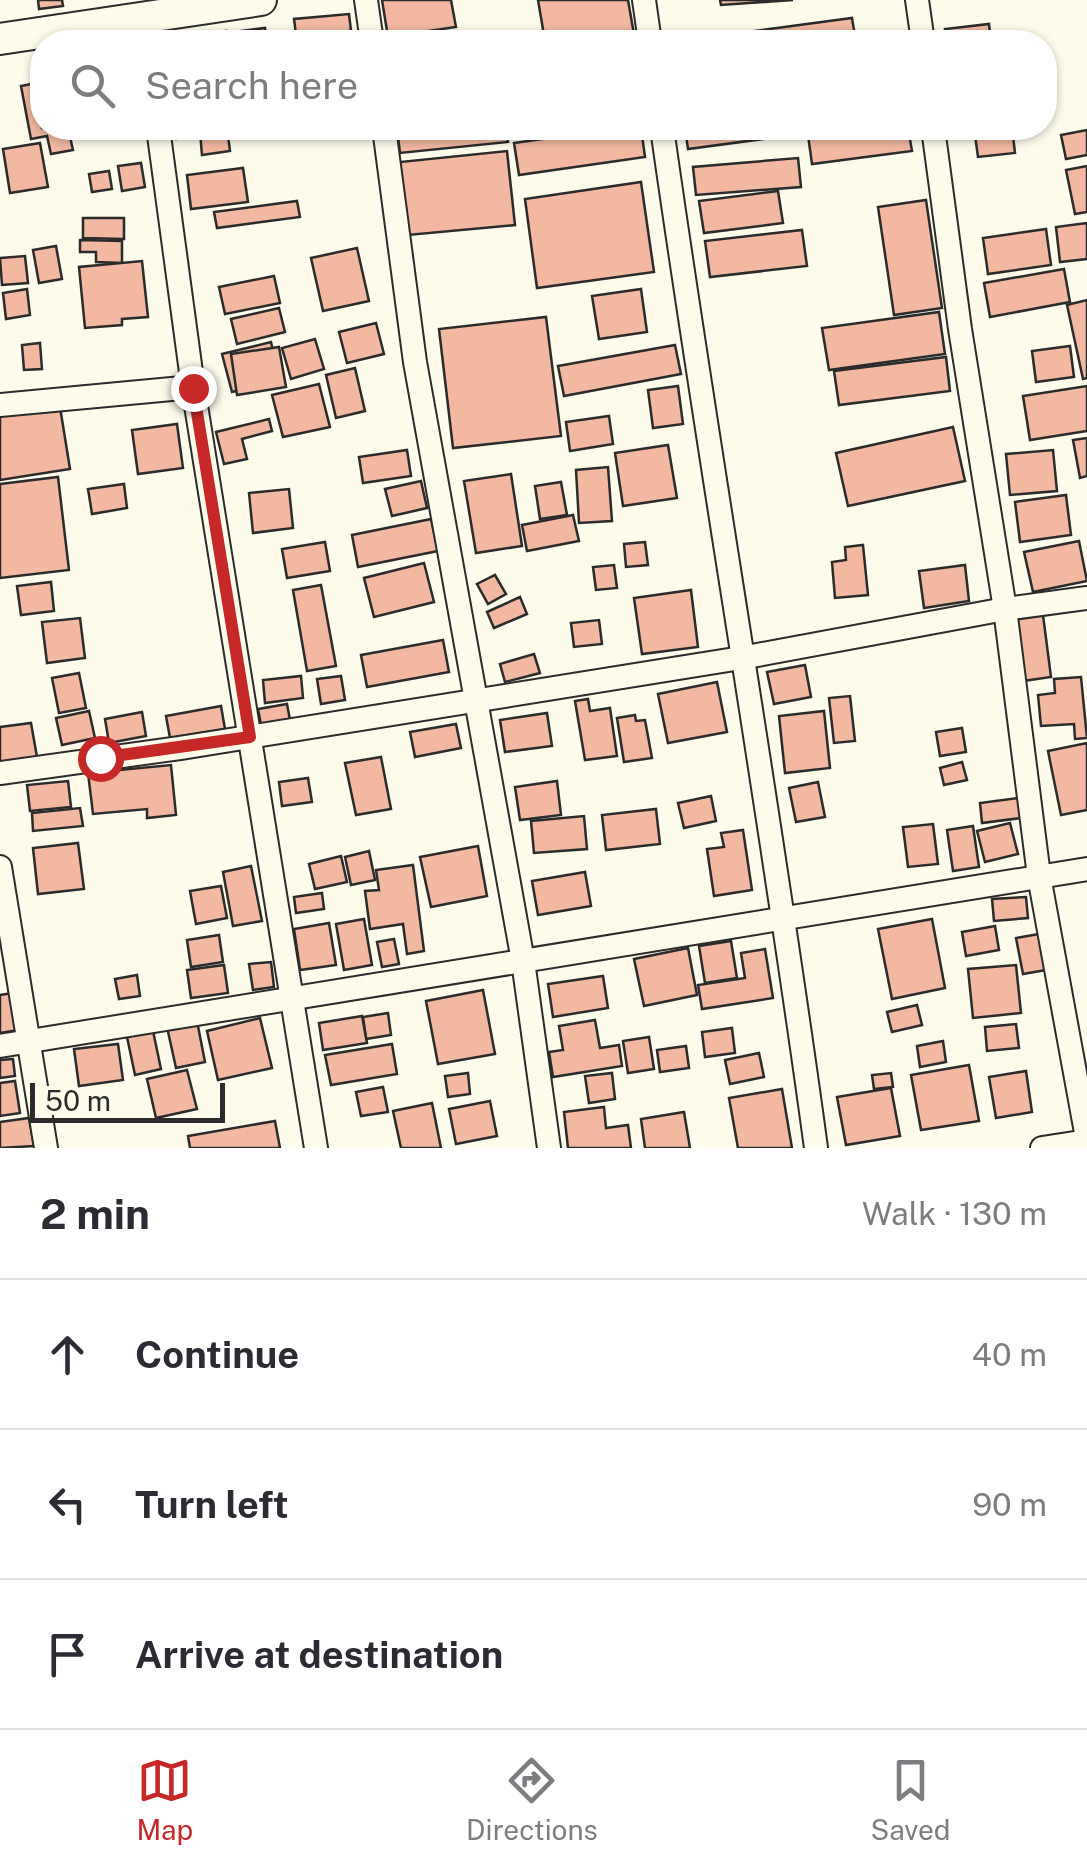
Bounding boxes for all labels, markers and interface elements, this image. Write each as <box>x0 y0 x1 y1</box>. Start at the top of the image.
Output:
search box <box>30 30 1057 140</box>
icon: search <box>65 58 120 113</box>
text: Search here <box>145 63 358 108</box>
route end <box>171 366 217 412</box>
route start <box>78 736 124 782</box>
scale bar <box>30 1078 225 1122</box>
text: 50 m <box>45 1084 111 1117</box>
text: 2 min <box>40 1189 150 1238</box>
text: Walk · 130 m <box>862 1195 1047 1232</box>
icon: ahead <box>40 1327 95 1382</box>
text: Continue <box>135 1332 299 1377</box>
text: 40 m <box>972 1336 1047 1373</box>
icon: left <box>40 1477 95 1532</box>
text: Turn left <box>135 1482 289 1527</box>
text: 90 m <box>972 1486 1047 1523</box>
icon: arrive <box>40 1627 95 1682</box>
text: Arrive at destination <box>135 1632 503 1677</box>
tab: Map <box>136 1753 193 1846</box>
tab: Directions <box>466 1753 598 1846</box>
tab: Saved <box>870 1753 951 1846</box>

